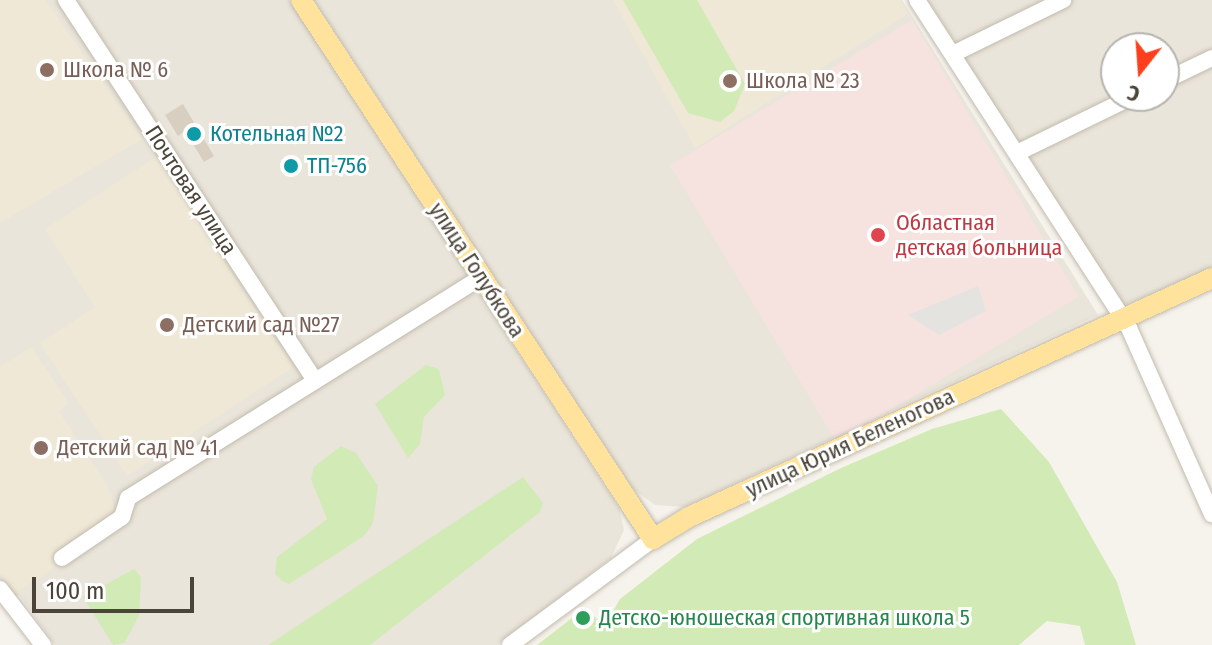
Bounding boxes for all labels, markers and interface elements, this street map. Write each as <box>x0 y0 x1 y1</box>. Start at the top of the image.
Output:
north arrow <box>1100 32 1180 112</box>
place label: Школа № 6 <box>63 57 168 83</box>
marker: Школа № 6 <box>38 61 56 79</box>
place label: Школа № 23 <box>746 68 860 94</box>
marker: Школа № 23 <box>721 72 739 90</box>
text: С <box>1124 79 1143 108</box>
street label: Почтовая улица <box>139 121 243 259</box>
place label: Котельная №2 <box>210 121 343 147</box>
marker: Котельная №2 <box>185 125 203 143</box>
place label: ТП-756 <box>307 153 367 179</box>
marker: ТП-756 <box>282 157 300 175</box>
street label: улица Голубкова <box>424 198 530 342</box>
place label: Областная детская больница <box>896 209 1062 260</box>
marker: Областная детская больница <box>867 224 889 246</box>
place label: Детский сад №27 <box>183 312 339 338</box>
marker: Детский сад №27 <box>158 316 176 334</box>
street label: улица Юрия Беленогова <box>742 383 958 503</box>
place label: Детский сад № 41 <box>57 435 218 461</box>
marker: Детский сад № 41 <box>32 439 50 457</box>
scale bar <box>36 561 198 611</box>
text: 100 m <box>46 577 104 605</box>
place label: Детско-юношеская спортивная школа 5 <box>599 605 970 631</box>
marker: Детско-юношеская спортивная школа 5 <box>574 609 592 627</box>

